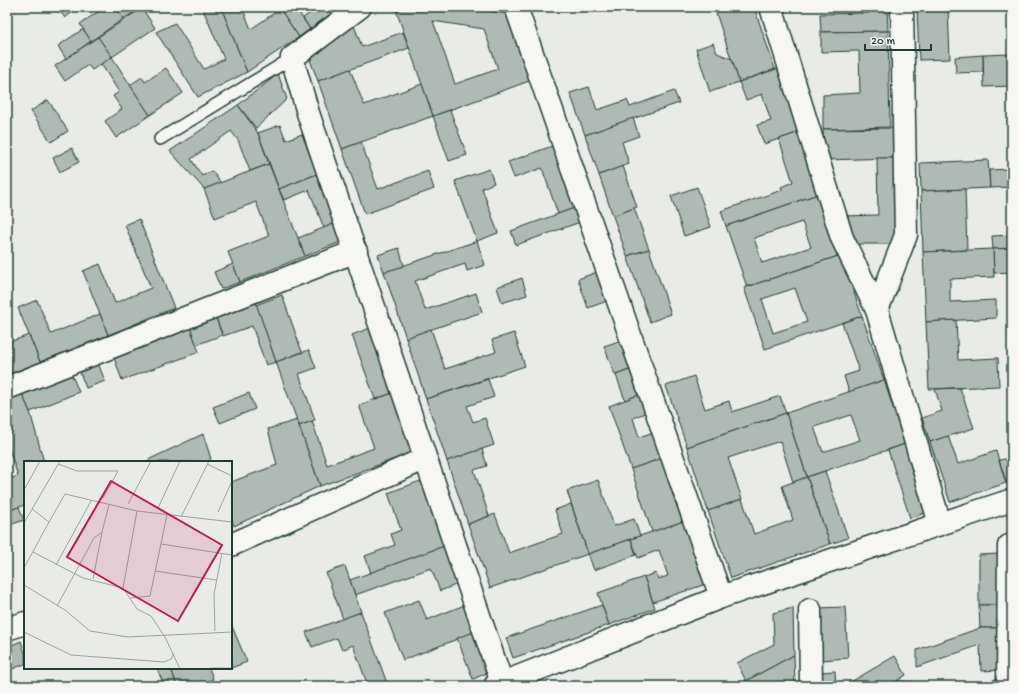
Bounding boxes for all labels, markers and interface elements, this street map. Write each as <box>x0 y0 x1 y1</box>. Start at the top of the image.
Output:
scale bar <box>865 26 931 52</box>
text: 20 m <box>871 35 896 49</box>
inset map <box>24 461 232 669</box>

